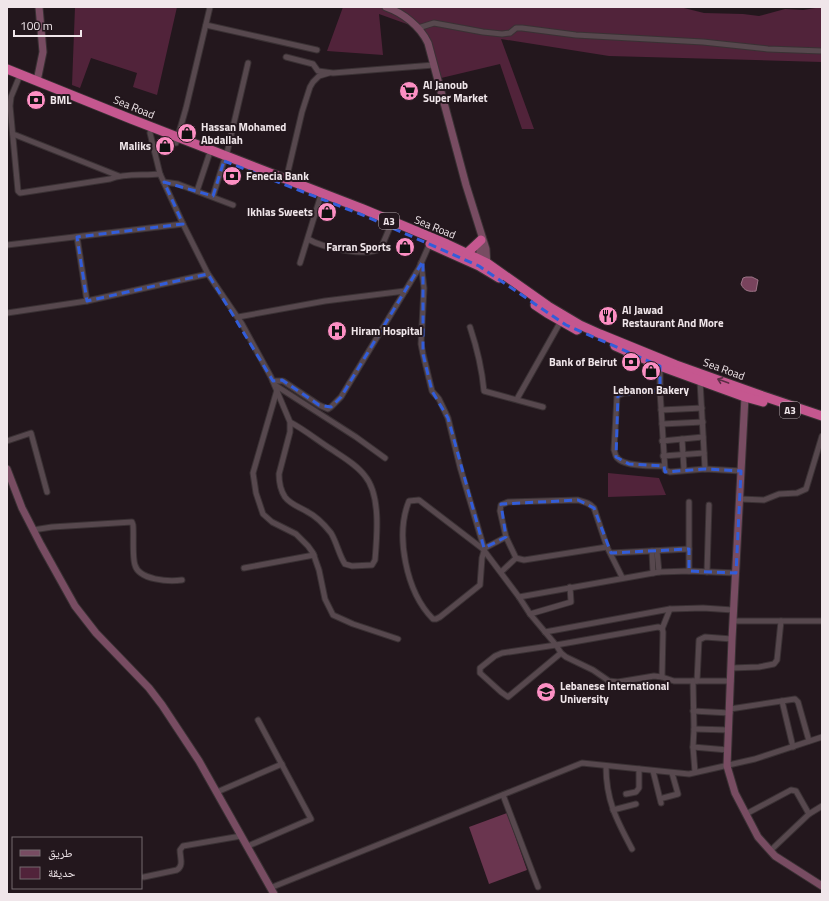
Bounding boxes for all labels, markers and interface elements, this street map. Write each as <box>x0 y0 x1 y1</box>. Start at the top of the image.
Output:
scale bar <box>14 12 81 38</box>
text: 100 m <box>20 16 53 35</box>
place label: Al Janoub Super Market <box>423 77 488 106</box>
supermarket icon: Al Janoub Super Market <box>398 80 420 102</box>
bank icon: BML <box>25 89 47 111</box>
street label: Sea Road <box>111 91 157 123</box>
place label: BML <box>50 92 72 108</box>
place label: Hassan Mohamed Abdallah <box>201 119 286 148</box>
shop icon: Hassan Mohamed Abdallah <box>176 122 198 144</box>
shop icon: Maliks <box>154 135 176 157</box>
place label: Maliks <box>119 138 151 154</box>
bank icon: Fenecia Bank <box>221 165 243 187</box>
place label: Fenecia Bank <box>246 168 309 184</box>
shop icon: Ikhlas Sweets <box>316 201 338 223</box>
place label: Ikhlas Sweets <box>247 204 313 220</box>
street label: Sea Road <box>412 211 458 243</box>
road number: A3 <box>379 213 399 229</box>
shop icon: Farran Sports <box>394 236 416 258</box>
place label: Farran Sports <box>326 239 391 255</box>
place label: Al Jawad Restaurant And More <box>622 302 724 331</box>
restaurant icon: Al Jawad Restaurant And More <box>597 305 619 327</box>
hospital icon: Hiram Hospital <box>326 320 348 342</box>
place label: Hiram Hospital <box>351 323 423 339</box>
bank icon: Bank of Beirut <box>620 351 642 373</box>
place label: Bank of Beirut <box>549 354 617 370</box>
street label: Sea Road <box>701 354 747 384</box>
shop icon: Lebanon Bakery <box>640 360 662 382</box>
one-way arrow <box>718 377 730 385</box>
place label: Lebanon Bakery <box>613 382 689 398</box>
road number: A3 <box>780 402 800 418</box>
place label: Lebanese International University <box>560 678 669 707</box>
school or university icon: Lebanese International University <box>535 681 557 703</box>
legend <box>12 837 142 889</box>
text: طريق <box>48 843 73 862</box>
text: حديقة <box>48 863 76 882</box>

